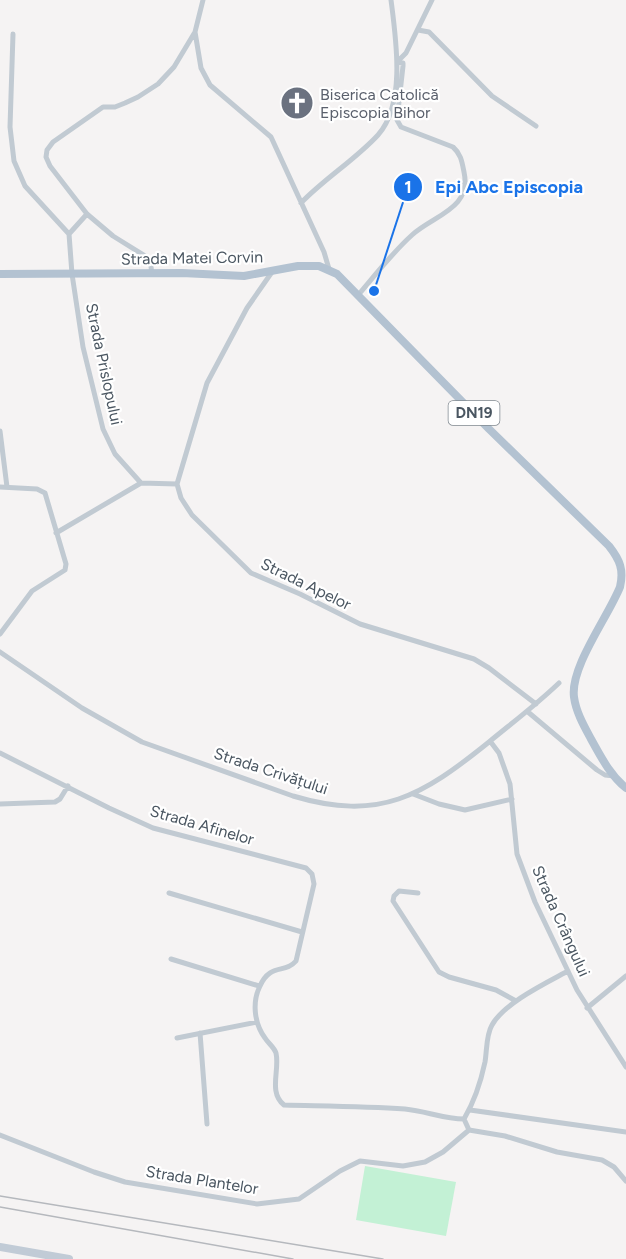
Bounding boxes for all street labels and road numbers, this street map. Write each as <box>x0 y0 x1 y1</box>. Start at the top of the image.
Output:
street label: Strada Matei Corvin <box>121 247 263 269</box>
street label: Strada Prislopului <box>82 301 126 427</box>
road number: DN19 <box>448 401 500 425</box>
street label: Strada Apelor <box>258 554 355 614</box>
street label: Strada Crivățului <box>211 744 331 798</box>
street label: Strada Afinelor <box>148 801 257 849</box>
street label: Strada Crângului <box>528 863 594 979</box>
street label: Strada Plantelor <box>144 1162 260 1198</box>

